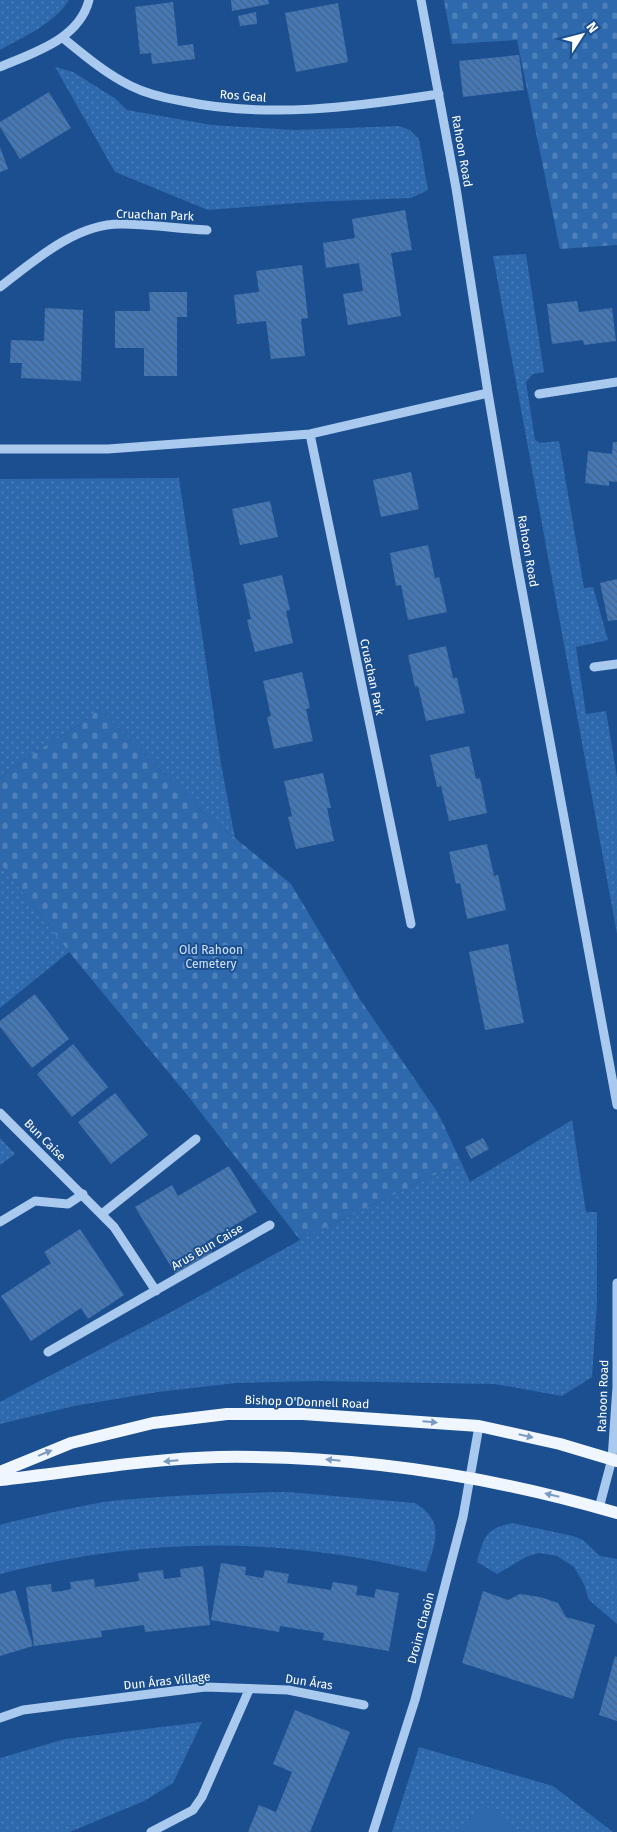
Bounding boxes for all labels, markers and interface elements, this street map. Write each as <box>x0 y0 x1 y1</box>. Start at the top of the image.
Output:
north arrow <box>557 10 607 60</box>
text: N <box>583 19 602 36</box>
street label: Ros Geal <box>219 87 267 105</box>
street label: Rahoon Road <box>449 114 475 188</box>
street label: Cruachan Park <box>116 207 195 223</box>
street label: Rahoon Road <box>515 514 541 588</box>
street label: Cruachan Park <box>357 637 387 717</box>
park label: Old Rahoon Cemetery <box>179 943 243 971</box>
street label: Bun Caise <box>21 1116 69 1164</box>
street label: Arus Bun Caise <box>169 1221 245 1273</box>
street label: Rahoon Road <box>595 1359 611 1433</box>
street label: Bishop O'Donnell Road <box>244 1393 370 1411</box>
one-way arrow <box>422 1418 438 1426</box>
one-way arrow <box>519 1432 534 1440</box>
one-way arrow <box>38 1449 52 1457</box>
one-way arrow <box>325 1456 341 1464</box>
one-way arrow <box>163 1457 179 1465</box>
one-way arrow <box>544 1491 559 1499</box>
street label: Droim Chaoin <box>405 1591 437 1665</box>
street label: Dun Áras Village <box>123 1668 211 1693</box>
street label: Dun Áras <box>284 1670 334 1693</box>

